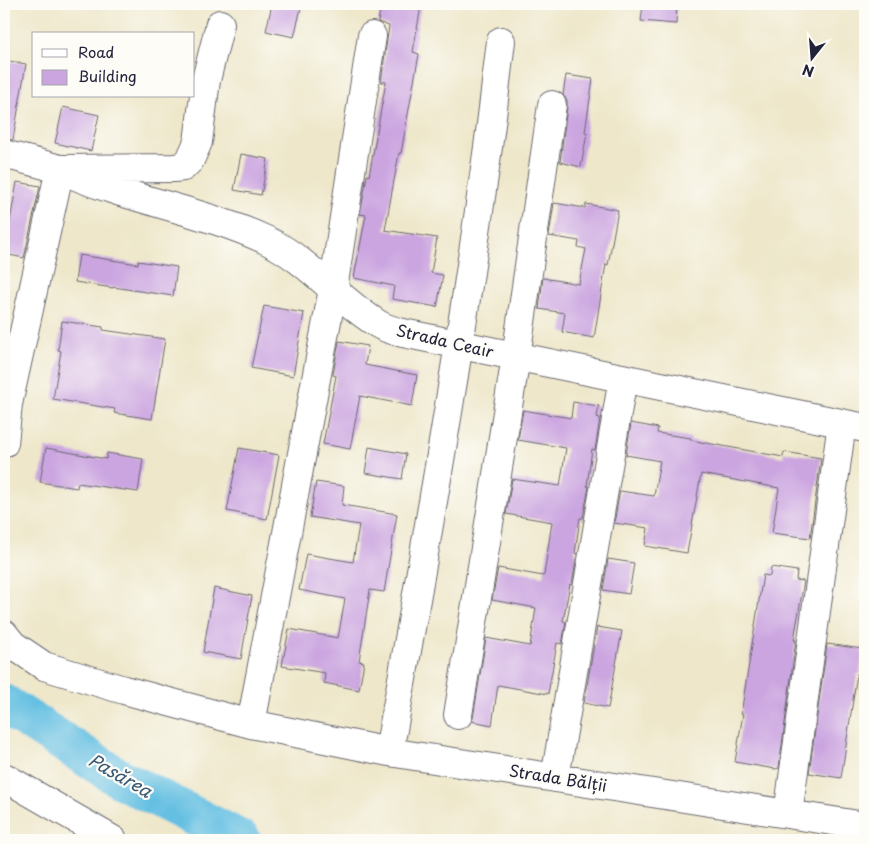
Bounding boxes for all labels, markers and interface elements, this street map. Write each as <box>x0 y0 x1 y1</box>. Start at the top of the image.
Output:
legend <box>32 32 195 98</box>
north arrow <box>786 32 836 82</box>
text: Road <box>78 40 114 63</box>
text: N <box>800 59 816 83</box>
text: Building <box>78 64 137 87</box>
street label: Strada Ceair <box>394 317 497 363</box>
water label: Pasărea <box>84 746 158 804</box>
street label: Strada Bălții <box>507 757 609 797</box>

